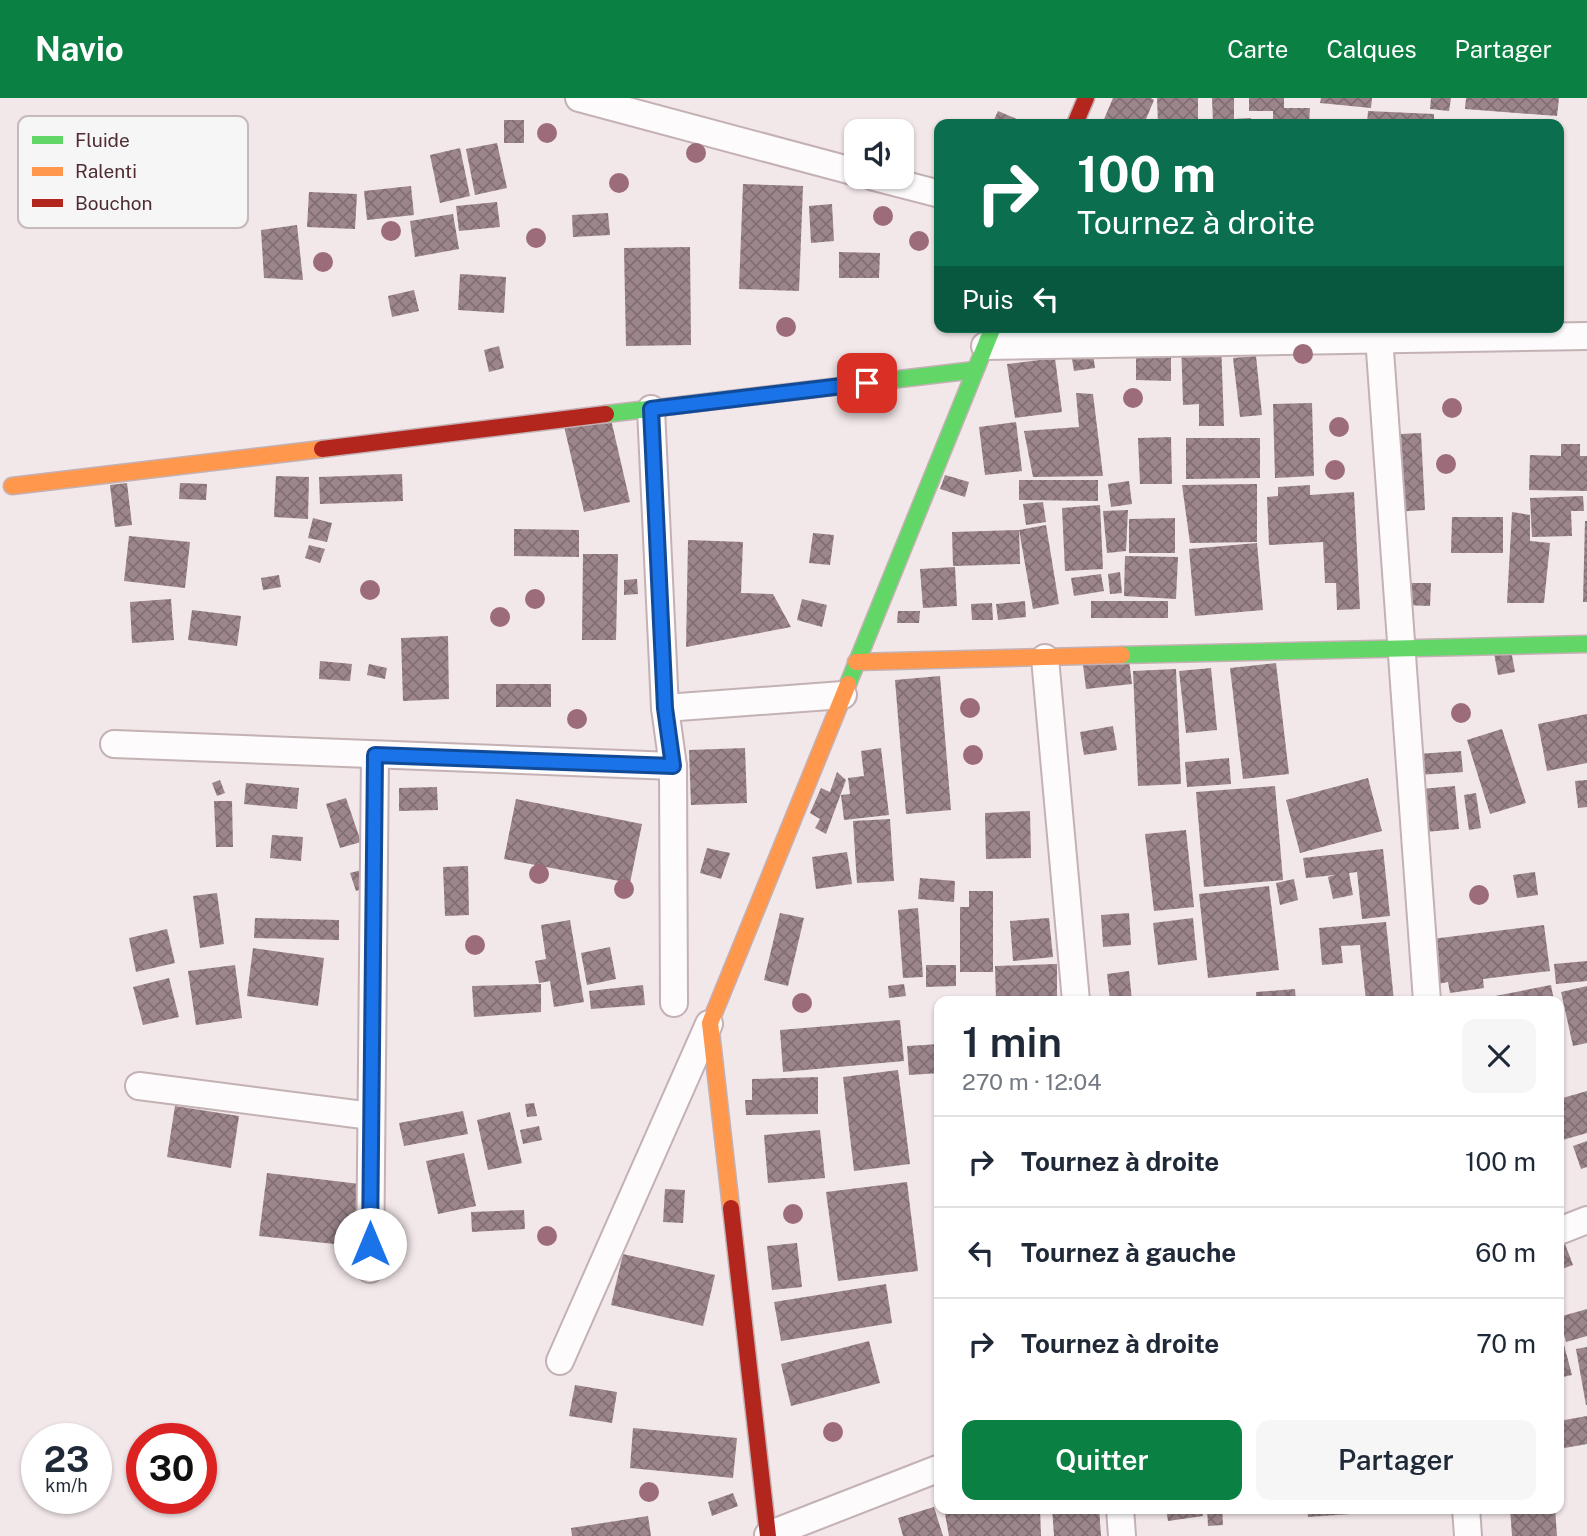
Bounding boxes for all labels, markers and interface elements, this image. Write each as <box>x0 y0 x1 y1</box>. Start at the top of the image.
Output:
text: Navio <box>35 30 124 68</box>
text: Carte <box>1227 35 1288 63</box>
text: Calques <box>1326 35 1417 63</box>
text: Partager <box>1455 35 1552 63</box>
legend <box>18 116 248 228</box>
map controls <box>844 119 914 189</box>
button: sound <box>844 119 914 189</box>
text: Fluide <box>75 129 130 151</box>
text: 100 m <box>1077 145 1216 203</box>
icon: right <box>962 147 1053 238</box>
text: Ralenti <box>75 160 137 182</box>
text: Bouchon <box>75 192 152 214</box>
text: Tournez à droite <box>1077 204 1315 241</box>
icon: left <box>1027 280 1065 318</box>
text: Puis <box>962 284 1013 315</box>
pin <box>837 353 897 413</box>
icon: arrive <box>848 364 886 402</box>
text: 1 min <box>962 1017 1062 1066</box>
button: close <box>1462 1019 1536 1093</box>
text: 270 m · 12:04 <box>962 1068 1102 1095</box>
icon: right <box>962 1143 1000 1181</box>
text: Tournez à droite <box>1021 1146 1219 1177</box>
text: 100 m <box>1465 1146 1536 1177</box>
position arrow <box>333 1207 407 1281</box>
icon: left <box>962 1234 1000 1272</box>
text: Tournez à gauche <box>1021 1237 1236 1268</box>
text: 60 m <box>1475 1237 1536 1268</box>
icon: right <box>962 1325 1000 1363</box>
text: Tournez à droite <box>1021 1328 1219 1359</box>
text: 70 m <box>1476 1328 1536 1359</box>
button: Quitter <box>962 1420 1242 1500</box>
button: Partager <box>1256 1420 1536 1500</box>
speed limit sign: 30 <box>126 1423 217 1514</box>
text: 23 <box>44 1439 89 1480</box>
text: km/h <box>45 1475 88 1496</box>

